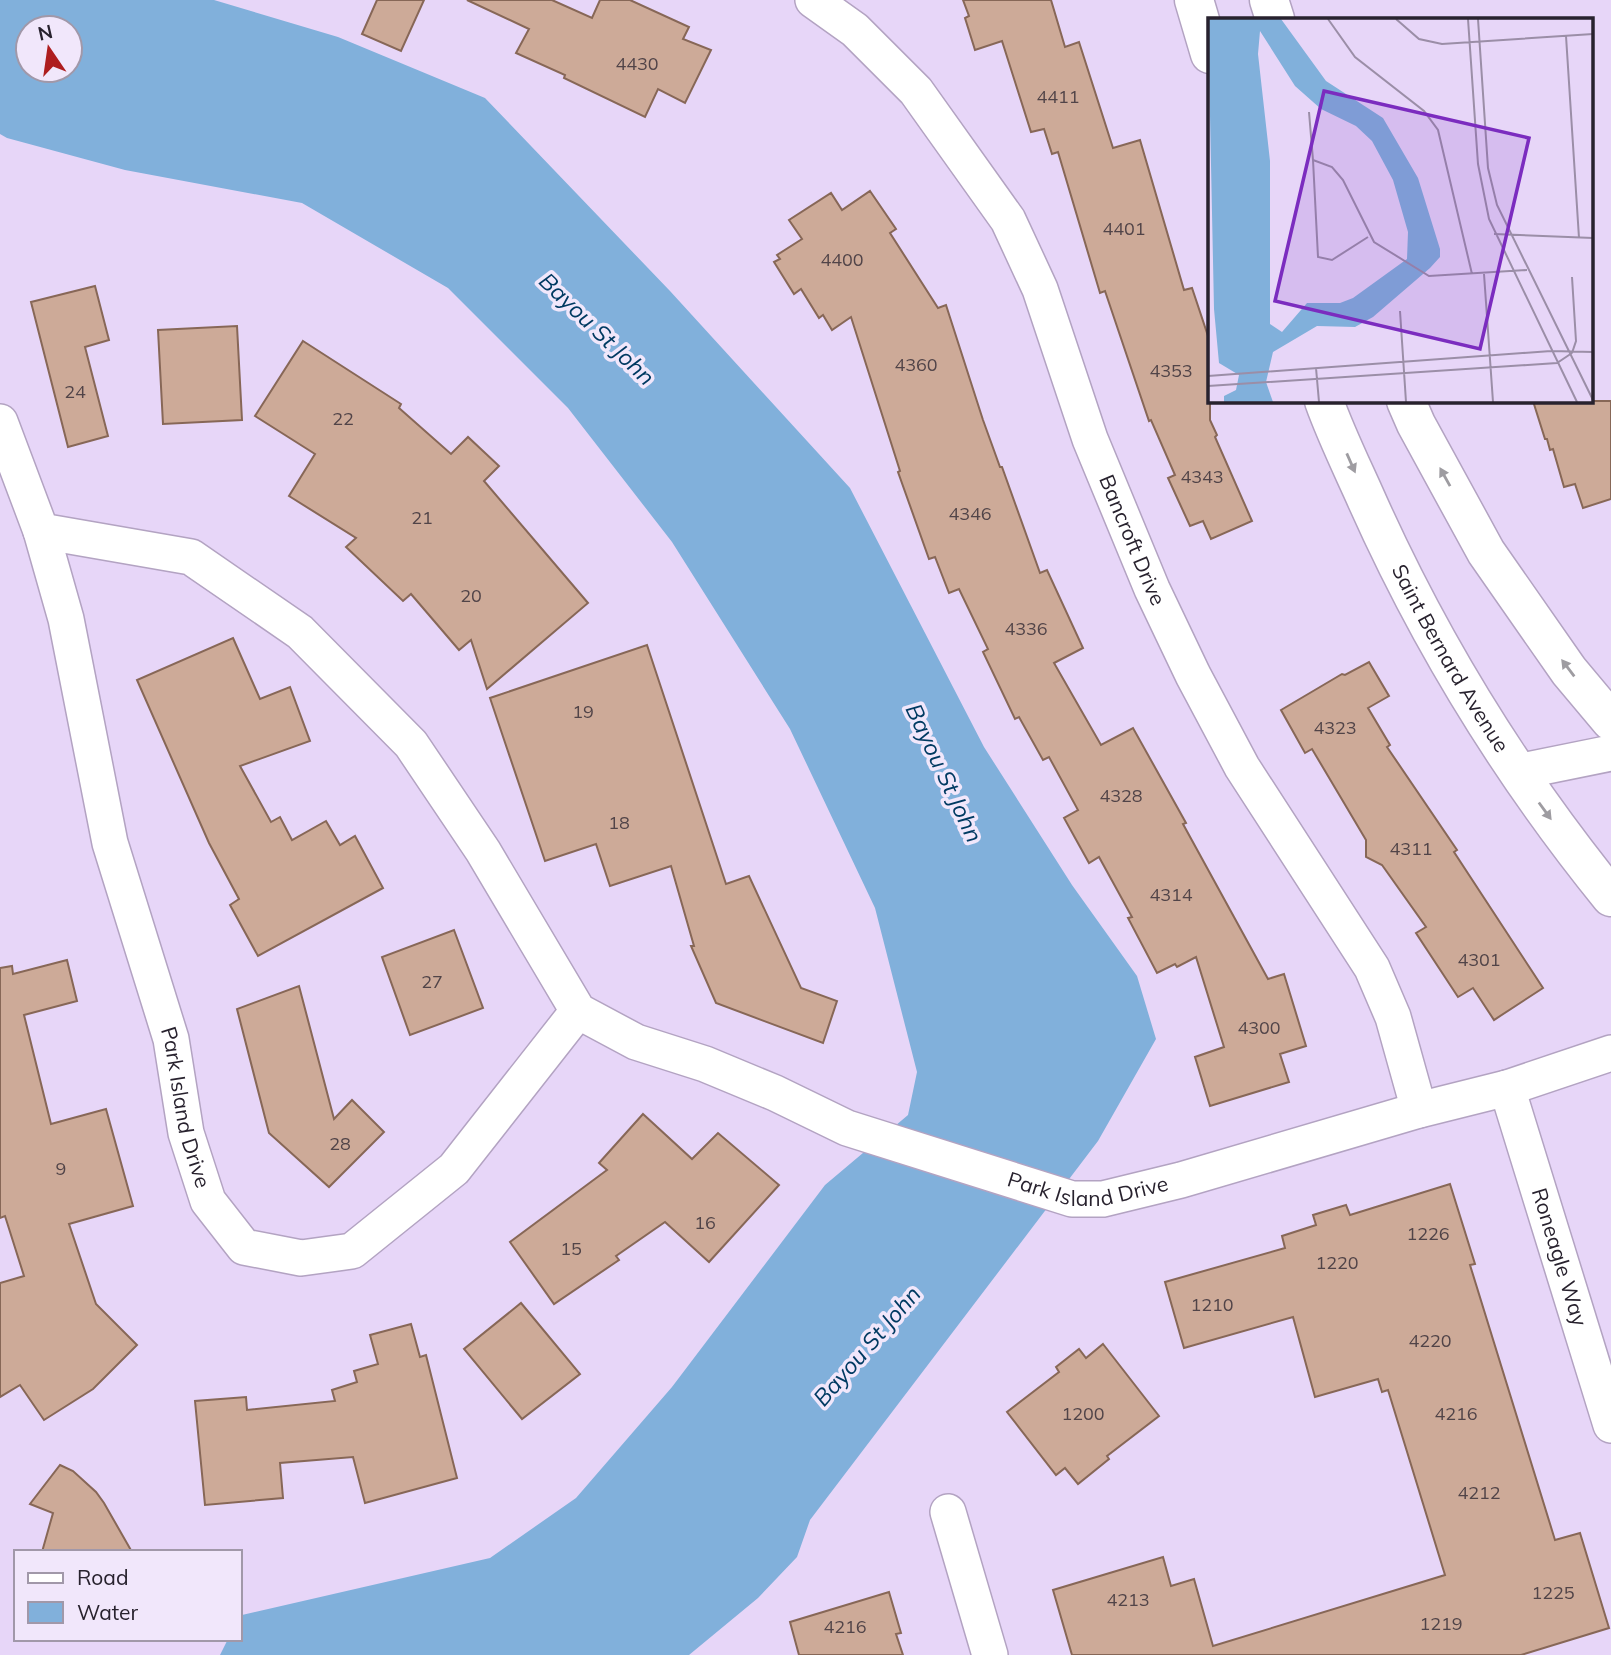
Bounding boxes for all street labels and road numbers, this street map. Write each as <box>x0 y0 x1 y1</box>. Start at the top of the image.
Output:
street label: Bancroft Drive <box>1094 471 1172 609</box>
street label: Saint Bernard Avenue <box>1387 560 1515 757</box>
street label: Park Island Drive <box>156 1023 217 1191</box>
street label: Park Island Drive <box>1005 1166 1170 1211</box>
street label: Roneagle Way <box>1527 1185 1594 1329</box>

